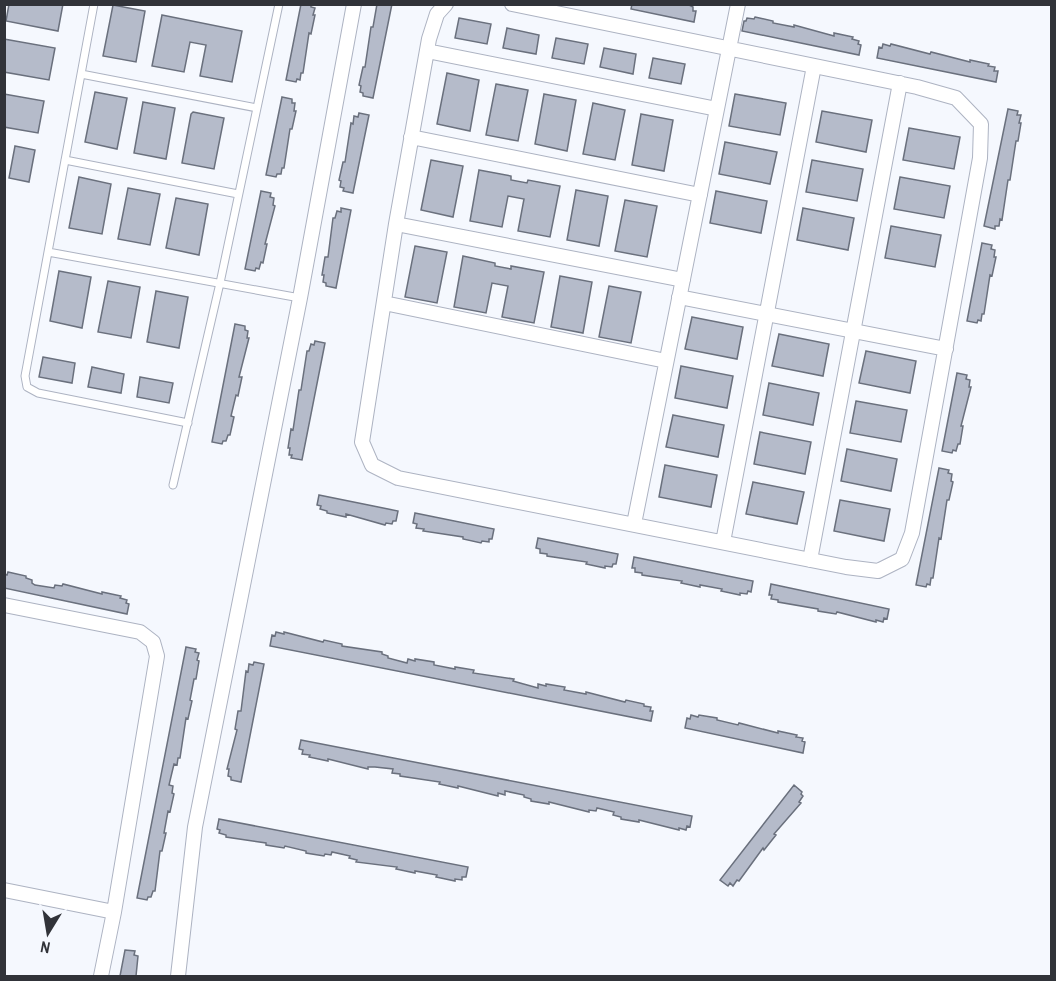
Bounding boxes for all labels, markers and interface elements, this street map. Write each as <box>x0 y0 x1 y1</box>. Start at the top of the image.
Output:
north arrow <box>18 903 78 963</box>
text: N <box>38 936 52 959</box>

